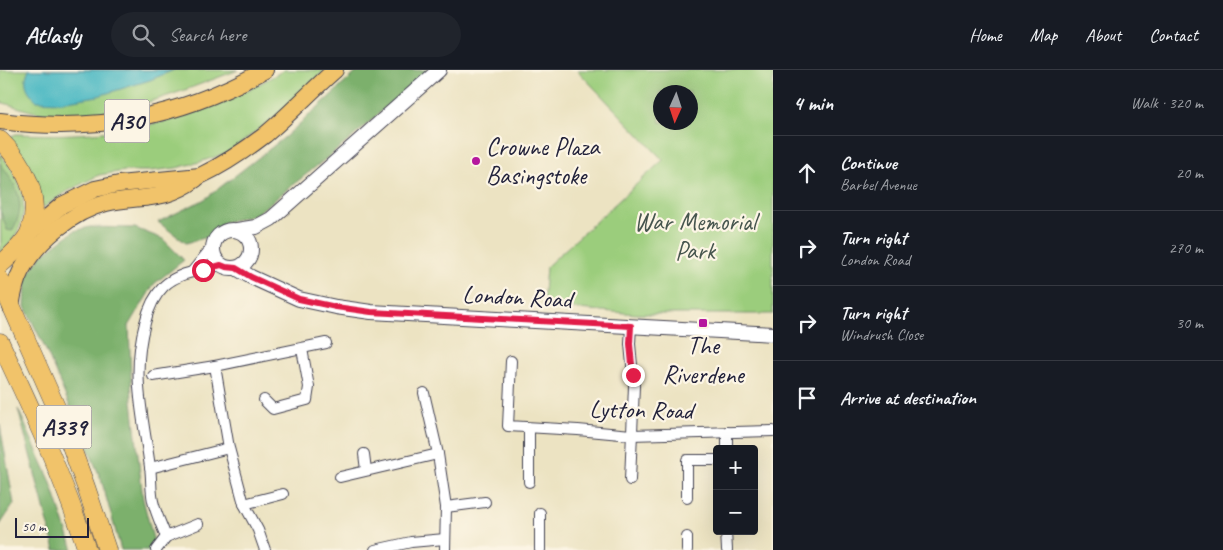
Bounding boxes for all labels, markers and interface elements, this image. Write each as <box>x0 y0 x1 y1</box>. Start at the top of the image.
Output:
search box <box>111 12 461 57</box>
text: Atlasly <box>25 20 81 50</box>
icon: search <box>129 21 157 49</box>
text: Search here <box>169 23 246 47</box>
text: Home <box>969 24 1002 46</box>
text: Map <box>1030 24 1057 46</box>
text: About <box>1085 24 1121 46</box>
text: Contact <box>1149 24 1198 46</box>
north arrow <box>653 85 698 130</box>
text: 4 min <box>793 90 833 116</box>
text: Walk · 320 m <box>1131 93 1203 113</box>
road number: A30 <box>104 99 150 142</box>
place label: Crowne Plaza Basingstoke <box>486 131 601 192</box>
text: Continue <box>840 151 897 175</box>
marker: Crowne Plaza Basingstoke <box>470 155 482 167</box>
icon: ahead <box>793 159 821 187</box>
text: 20 m <box>1176 163 1203 183</box>
text: Barbel Avenue <box>840 175 917 195</box>
park label: War Memorial Park <box>634 206 761 267</box>
text: Turn right <box>840 226 907 250</box>
icon: right <box>793 234 821 262</box>
text: 270 m <box>1169 238 1203 258</box>
text: London Road <box>840 250 910 270</box>
route start <box>192 259 215 282</box>
street label: London Road <box>462 278 577 316</box>
text: Turn right <box>840 301 907 325</box>
icon: right <box>793 309 821 337</box>
text: 30 m <box>1176 313 1203 333</box>
marker: The Riverdene <box>697 317 709 329</box>
text: Windrush Close <box>840 325 923 345</box>
place label: The Riverdene <box>662 330 745 391</box>
route end <box>622 364 645 387</box>
icon: arrive <box>793 384 821 412</box>
text: Arrive at destination <box>840 386 976 410</box>
street label: Lytton Road <box>589 393 697 427</box>
road number: A339 <box>36 406 92 448</box>
map controls <box>713 445 758 535</box>
button: + <box>713 445 758 490</box>
button: − <box>713 490 758 535</box>
scale bar <box>15 515 89 538</box>
text: 50 m <box>22 518 46 535</box>

